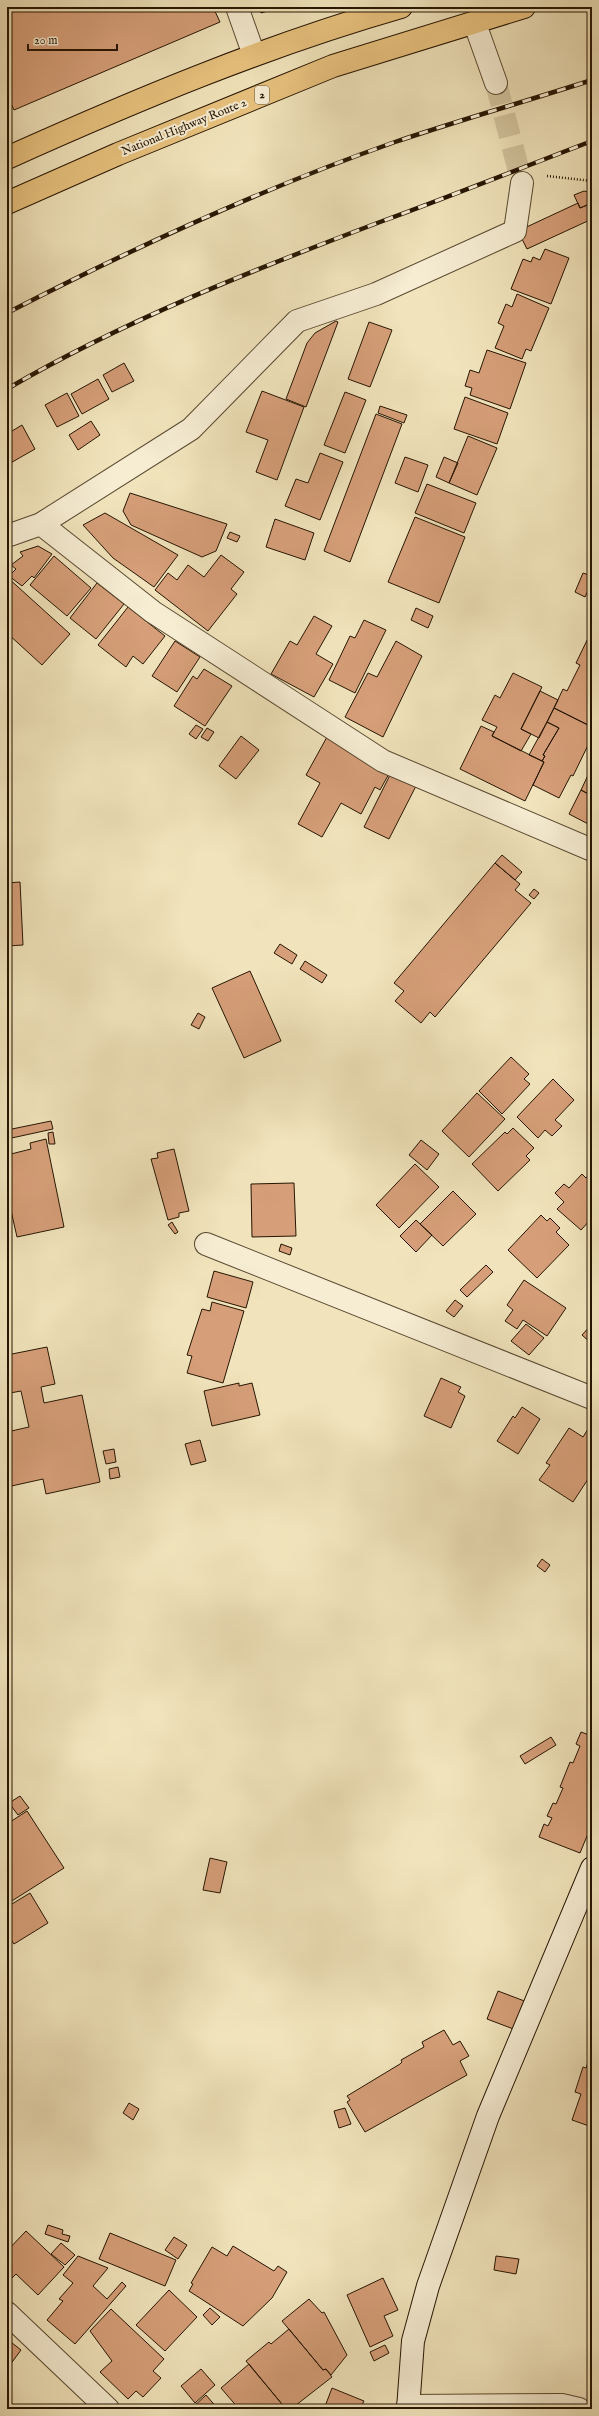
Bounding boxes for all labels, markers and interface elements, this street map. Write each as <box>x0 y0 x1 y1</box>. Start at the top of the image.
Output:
scale bar <box>28 26 117 52</box>
text: 20 m <box>34 33 57 48</box>
road number: 2 <box>255 86 269 104</box>
street label: National Highway Route 2 <box>119 95 249 159</box>

